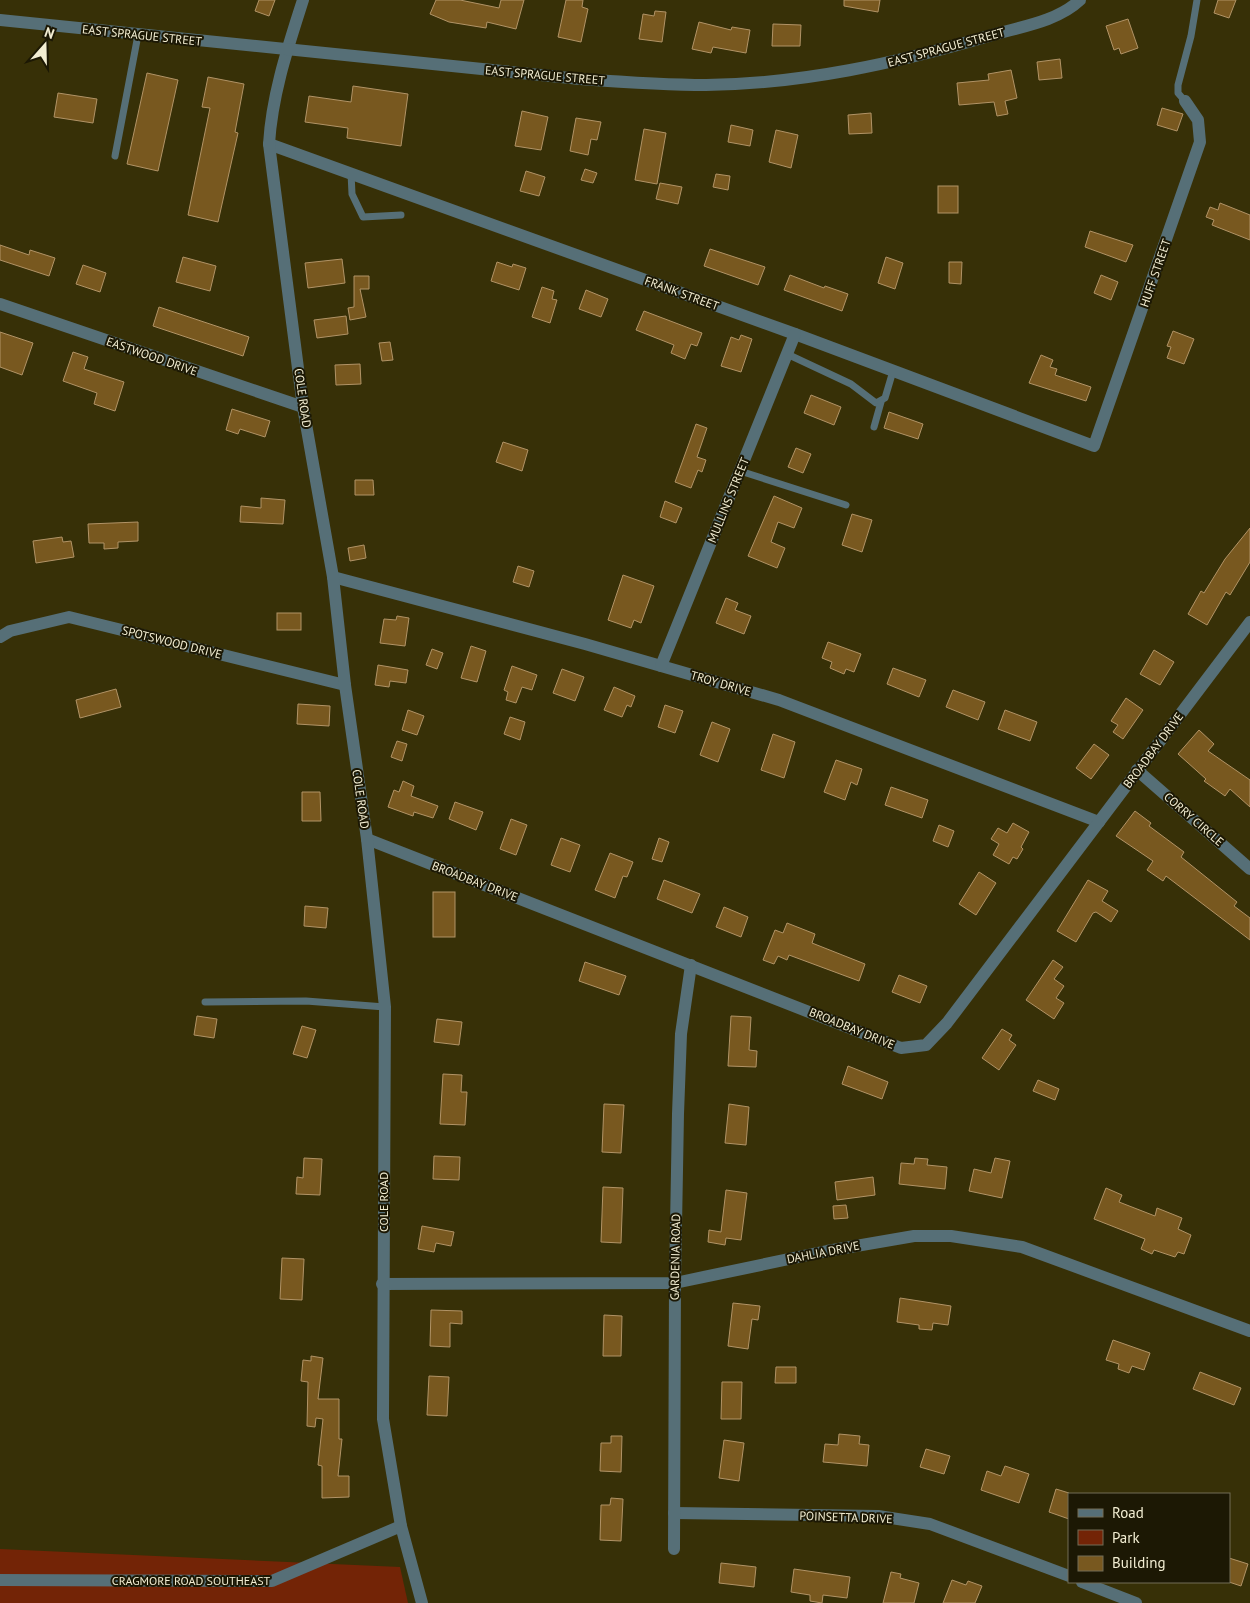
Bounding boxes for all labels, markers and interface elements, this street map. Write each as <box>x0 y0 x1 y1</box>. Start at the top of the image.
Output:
north arrow <box>20 20 70 70</box>
street label: EAST SPRAGUE STREET <box>81 21 203 49</box>
text: N <box>42 23 57 43</box>
street label: EAST SPRAGUE STREET <box>886 24 1006 70</box>
street label: EAST SPRAGUE STREET <box>484 62 606 88</box>
street label: HUFF STREET <box>1136 237 1174 309</box>
street label: FRANK STREET <box>643 273 722 313</box>
street label: EASTWOOD DRIVE <box>104 333 200 379</box>
street label: COLE ROAD <box>291 367 315 429</box>
street label: MULLINS STREET <box>704 455 752 545</box>
street label: SPOTSWOOD DRIVE <box>120 622 224 662</box>
street label: TROY DRIVE <box>689 667 753 699</box>
street label: BROADBAY DRIVE <box>1120 709 1186 791</box>
street label: COLE ROAD <box>349 768 373 830</box>
street label: CORRY CIRCLE <box>1161 789 1227 849</box>
street label: BROADBAY DRIVE <box>430 858 520 904</box>
street label: BROADBAY DRIVE <box>807 1004 897 1052</box>
street label: COLE ROAD <box>376 1172 391 1232</box>
street label: GARDENIA ROAD <box>667 1213 683 1300</box>
street label: DAHLIA DRIVE <box>785 1238 861 1266</box>
legend <box>1068 1493 1230 1583</box>
text: Road <box>1112 1503 1144 1522</box>
street label: POINSETTA DRIVE <box>799 1508 893 1526</box>
text: Park <box>1112 1528 1140 1547</box>
text: Building <box>1112 1553 1166 1572</box>
street label: CRAGMORE ROAD SOUTHEAST <box>112 1573 271 1588</box>

